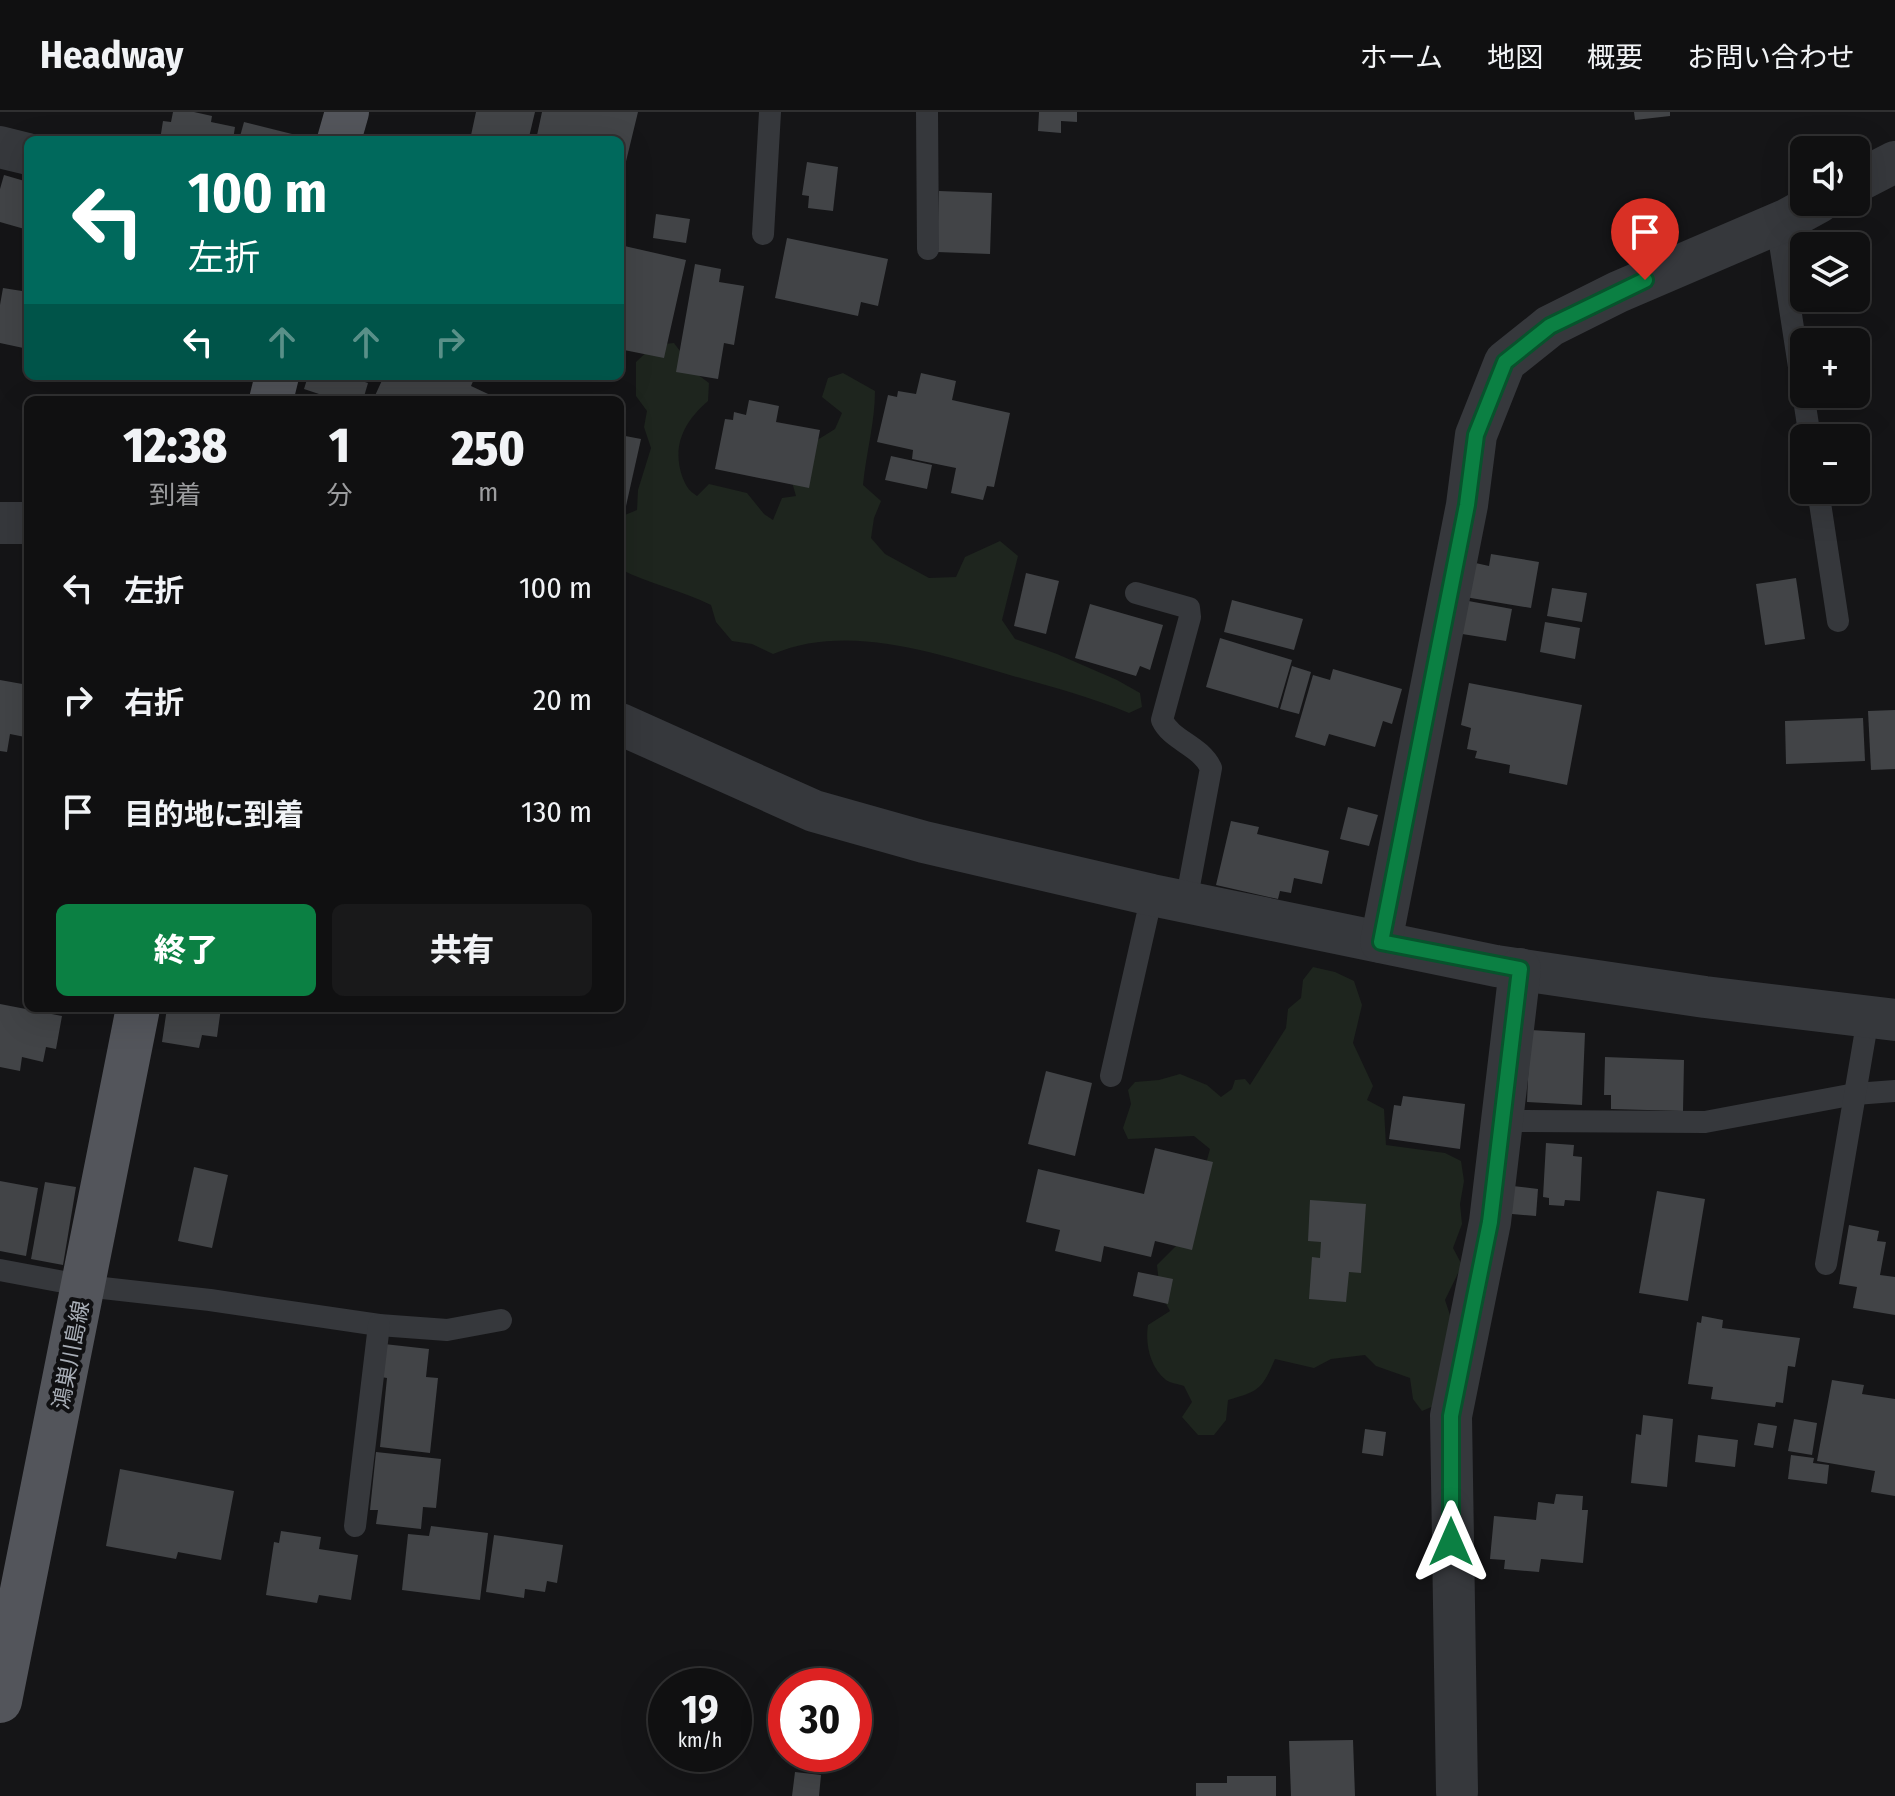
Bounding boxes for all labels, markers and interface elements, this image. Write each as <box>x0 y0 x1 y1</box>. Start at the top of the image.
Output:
text: Headway <box>40 32 183 78</box>
text: ホーム <box>1360 41 1443 74</box>
text: 地図 <box>1487 41 1543 74</box>
text: 概要 <box>1587 41 1643 74</box>
text: お問い合わせ <box>1687 41 1855 74</box>
map controls <box>1790 136 1870 504</box>
button: sound <box>1790 136 1870 216</box>
text: 100 m <box>188 160 327 227</box>
icon: left <box>56 168 160 272</box>
pin <box>1611 198 1679 280</box>
icon: arrive <box>1623 210 1667 254</box>
button: layers <box>1790 232 1870 312</box>
text: 左折 <box>188 236 260 280</box>
icon: left <box>176 320 220 364</box>
icon: ahead <box>260 320 304 364</box>
icon: ahead <box>344 320 388 364</box>
icon: right <box>428 320 472 364</box>
button: + <box>1790 328 1870 408</box>
text: 12:38 <box>123 417 227 475</box>
text: 1 <box>329 417 350 475</box>
text: 250 <box>452 420 525 478</box>
button: − <box>1790 424 1870 504</box>
text: m <box>478 477 498 508</box>
text: 到着 <box>149 480 201 511</box>
text: 分 <box>326 480 352 511</box>
icon: left <box>56 566 100 610</box>
text: 100 m <box>519 570 592 606</box>
text: 左折 <box>124 573 184 609</box>
icon: right <box>56 678 100 722</box>
text: 20 m <box>533 682 592 718</box>
text: 右折 <box>124 685 184 721</box>
icon: arrive <box>56 790 100 834</box>
text: 130 m <box>521 794 592 830</box>
text: 目的地に到着 <box>124 797 304 833</box>
button: 終了 <box>56 904 316 996</box>
button: 共有 <box>332 904 592 996</box>
street label: 鴻巣川島線 <box>47 1298 95 1412</box>
position arrow <box>1409 1500 1493 1584</box>
speed limit sign: 30 <box>768 1668 872 1772</box>
text: 19 <box>681 1686 719 1734</box>
text: km/h <box>678 1728 722 1752</box>

